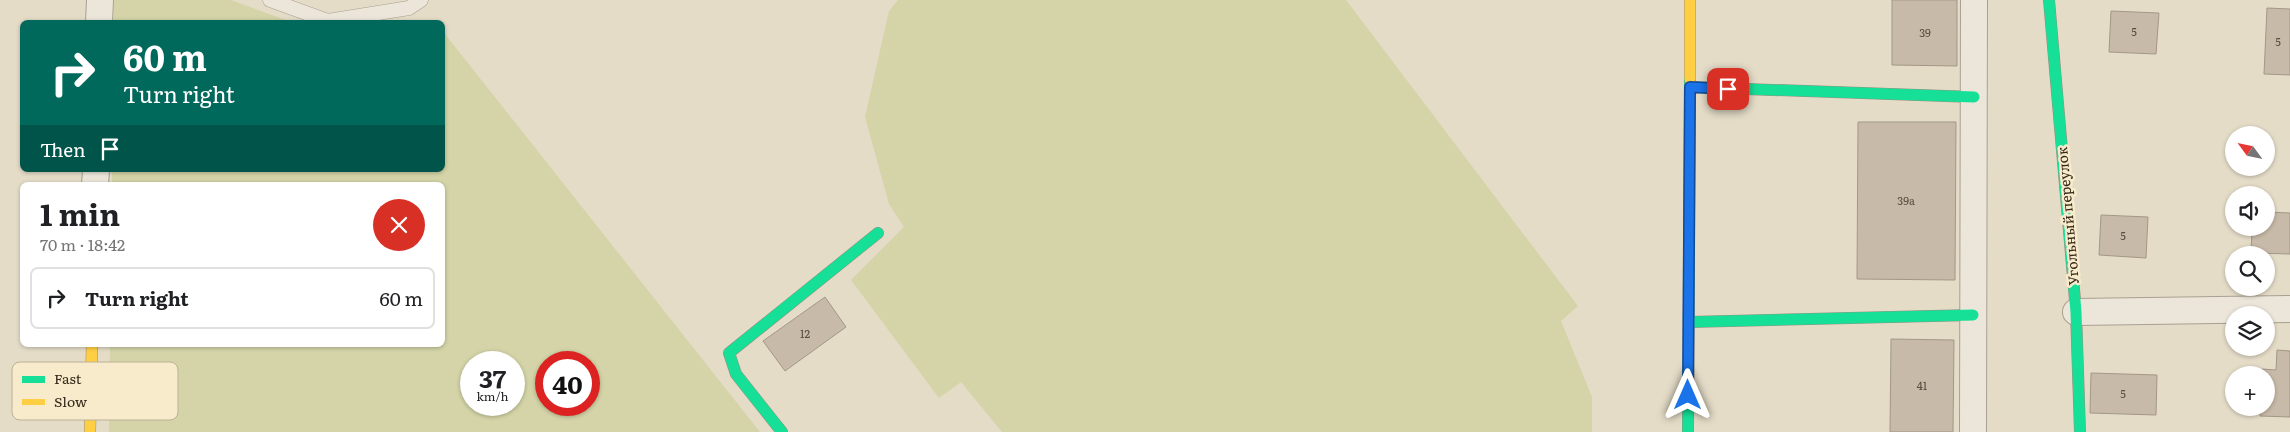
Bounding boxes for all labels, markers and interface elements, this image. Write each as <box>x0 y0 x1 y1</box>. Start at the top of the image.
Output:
house number: 5 <box>2131 23 2137 39</box>
house number: 39 <box>1919 24 1931 40</box>
text: 60 m <box>123 30 207 82</box>
house number: 5 <box>2275 33 2281 49</box>
icon: right <box>40 40 105 105</box>
pin <box>1707 68 1749 110</box>
icon: arrive <box>1714 75 1742 103</box>
text: Turn right <box>123 77 235 110</box>
north arrow <box>2225 126 2275 176</box>
map controls <box>2225 126 2275 416</box>
text: Then <box>40 135 86 163</box>
icon: arrive <box>96 135 124 163</box>
street label: Угольный переулок <box>2051 145 2083 286</box>
button: sound <box>2225 186 2275 236</box>
text: 1 min <box>40 191 120 235</box>
house number: 39а <box>1897 192 1915 208</box>
button: close <box>373 199 425 251</box>
house number: 5 <box>2120 227 2126 243</box>
text: 70 m · 18:42 <box>40 232 125 256</box>
button: search <box>2225 246 2275 296</box>
icon: right <box>42 284 70 312</box>
text: Turn right <box>85 284 189 312</box>
text: 60 m <box>380 284 423 312</box>
button: layers <box>2225 306 2275 356</box>
house number: 12 <box>800 325 810 341</box>
speed limit sign: 40 <box>535 351 600 416</box>
text: 37 <box>479 359 506 396</box>
legend <box>12 362 178 420</box>
button: + <box>2225 366 2275 416</box>
text: Fast <box>54 368 82 388</box>
position arrow <box>1661 368 1713 420</box>
house number: 41 <box>1917 377 1928 393</box>
house number: 5 <box>2120 385 2126 401</box>
text: km/h <box>477 387 508 405</box>
text: Slow <box>54 391 87 411</box>

